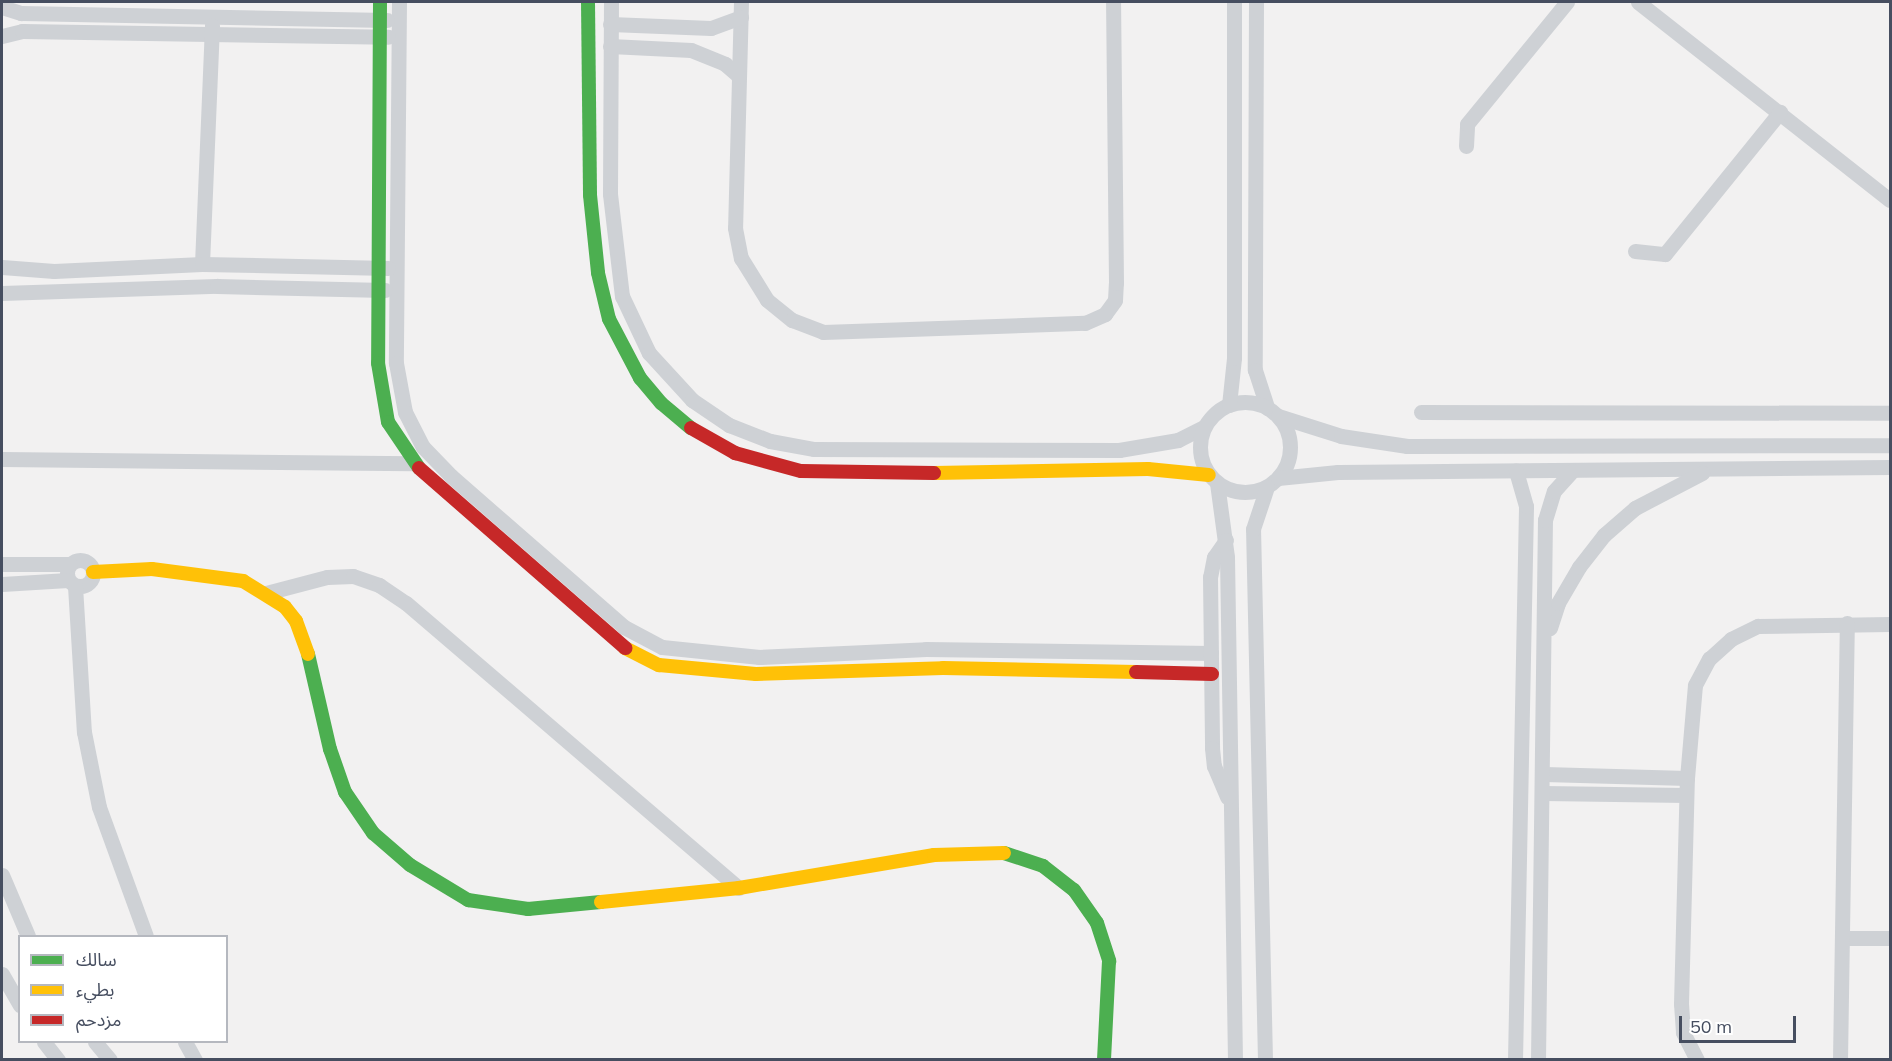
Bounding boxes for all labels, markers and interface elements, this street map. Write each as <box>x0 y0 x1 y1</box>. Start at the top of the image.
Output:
legend <box>18 935 228 1043</box>
text: سالك <box>76 948 117 971</box>
text: بطيء <box>76 978 114 1001</box>
scale bar <box>1682 1004 1799 1042</box>
text: مزدحم <box>76 1008 121 1031</box>
text: 50 m <box>1690 1015 1732 1038</box>

